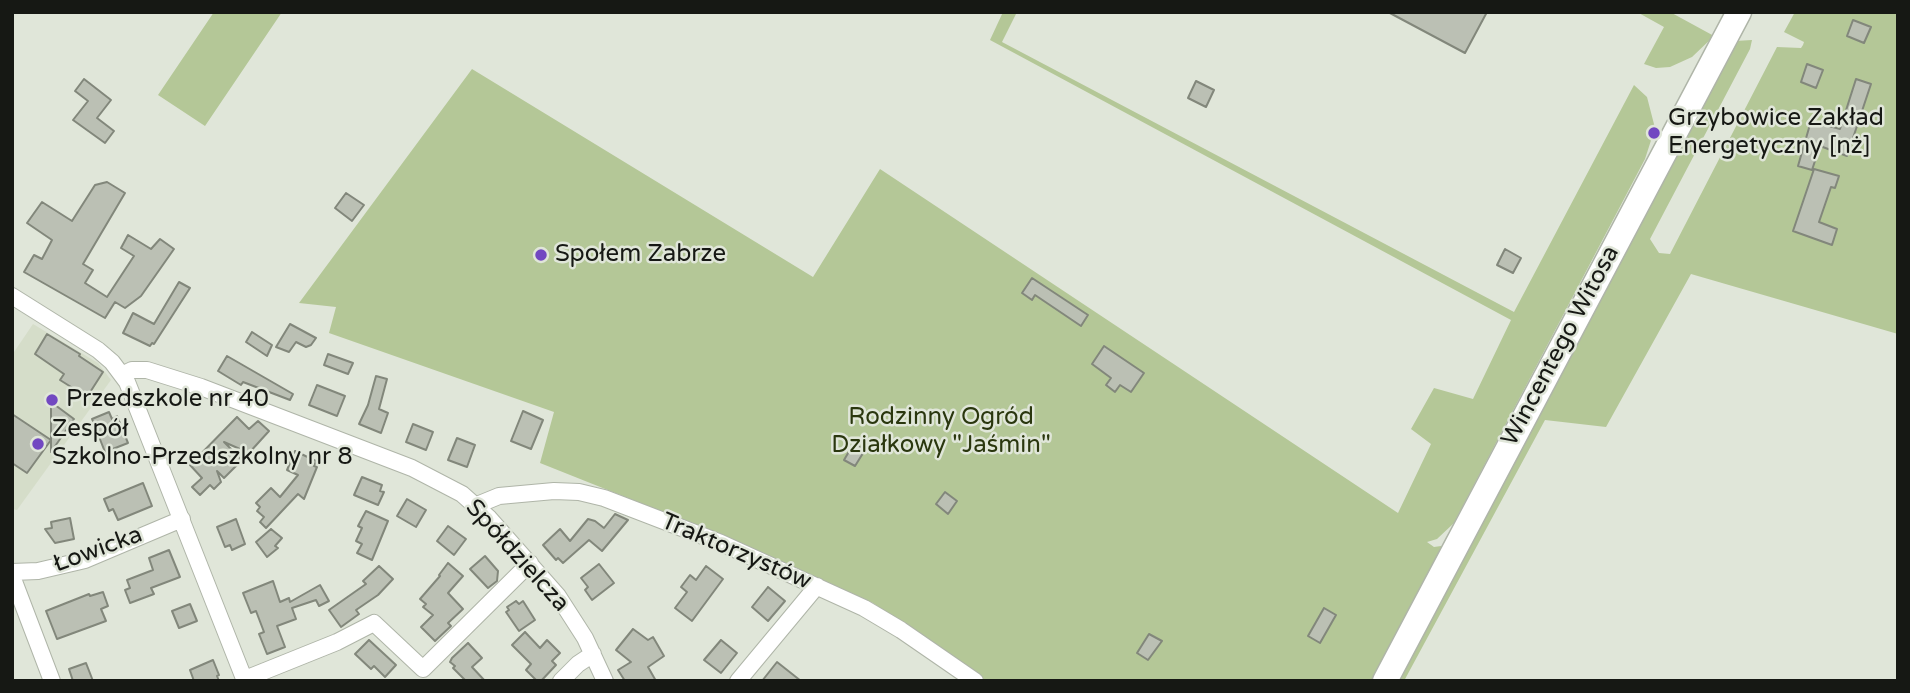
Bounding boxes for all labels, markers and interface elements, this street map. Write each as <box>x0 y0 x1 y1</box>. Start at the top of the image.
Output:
place label: Grzybowice Zakład Energetyczny [nż] <box>1668 105 1884 161</box>
marker: Grzybowice Zakład Energetyczny [nż] <box>1646 125 1662 141</box>
place label: Społem Zabrze <box>555 241 726 269</box>
street label: Wincentego Witosa <box>1496 241 1626 451</box>
marker: Społem Zabrze <box>533 247 549 263</box>
place label: Przedszkole nr 40 <box>66 386 269 414</box>
marker: Przedszkole nr 40 <box>44 392 60 408</box>
park label: Rodzinny Ogród Działkowy "Jaśmin" <box>831 404 1051 460</box>
place label: Zespół Szkolno-Przedszkolny nr 8 <box>52 416 353 472</box>
marker: Zespół Szkolno-Przedszkolny nr 8 <box>30 436 46 452</box>
street label: Spółdzielcza <box>459 494 575 618</box>
street label: Traktorzystów <box>657 507 815 597</box>
street label: Łowicka <box>50 521 146 579</box>

